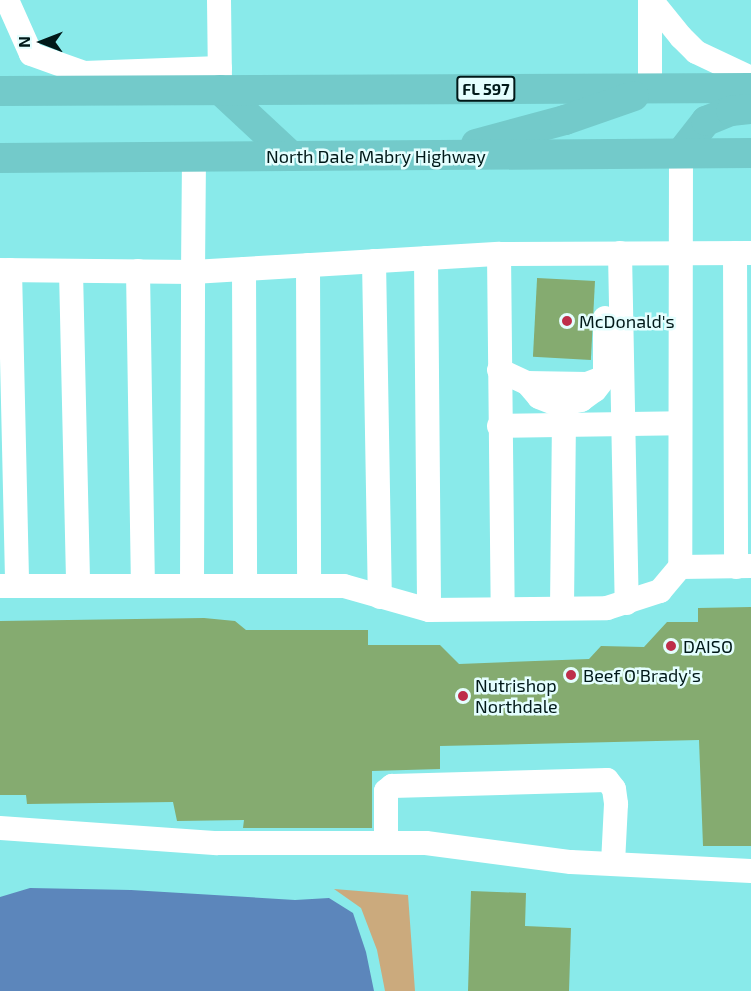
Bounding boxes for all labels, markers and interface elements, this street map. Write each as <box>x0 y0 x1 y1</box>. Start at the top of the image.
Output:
north arrow <box>12 12 72 72</box>
text: N <box>14 36 33 48</box>
road number: FL 597 <box>456 76 516 102</box>
street label: North Dale Mabry Highway <box>266 145 486 167</box>
place label: McDonald's <box>579 310 675 332</box>
marker: McDonald's <box>560 314 574 328</box>
place label: DAISO <box>683 635 733 657</box>
marker: DAISO <box>664 639 678 653</box>
place label: Beef O'Brady's <box>583 664 701 686</box>
marker: Beef O'Brady's <box>564 668 578 682</box>
place label: Nutrishop Northdale <box>475 675 558 718</box>
marker: Nutrishop Northdale <box>456 689 470 703</box>

